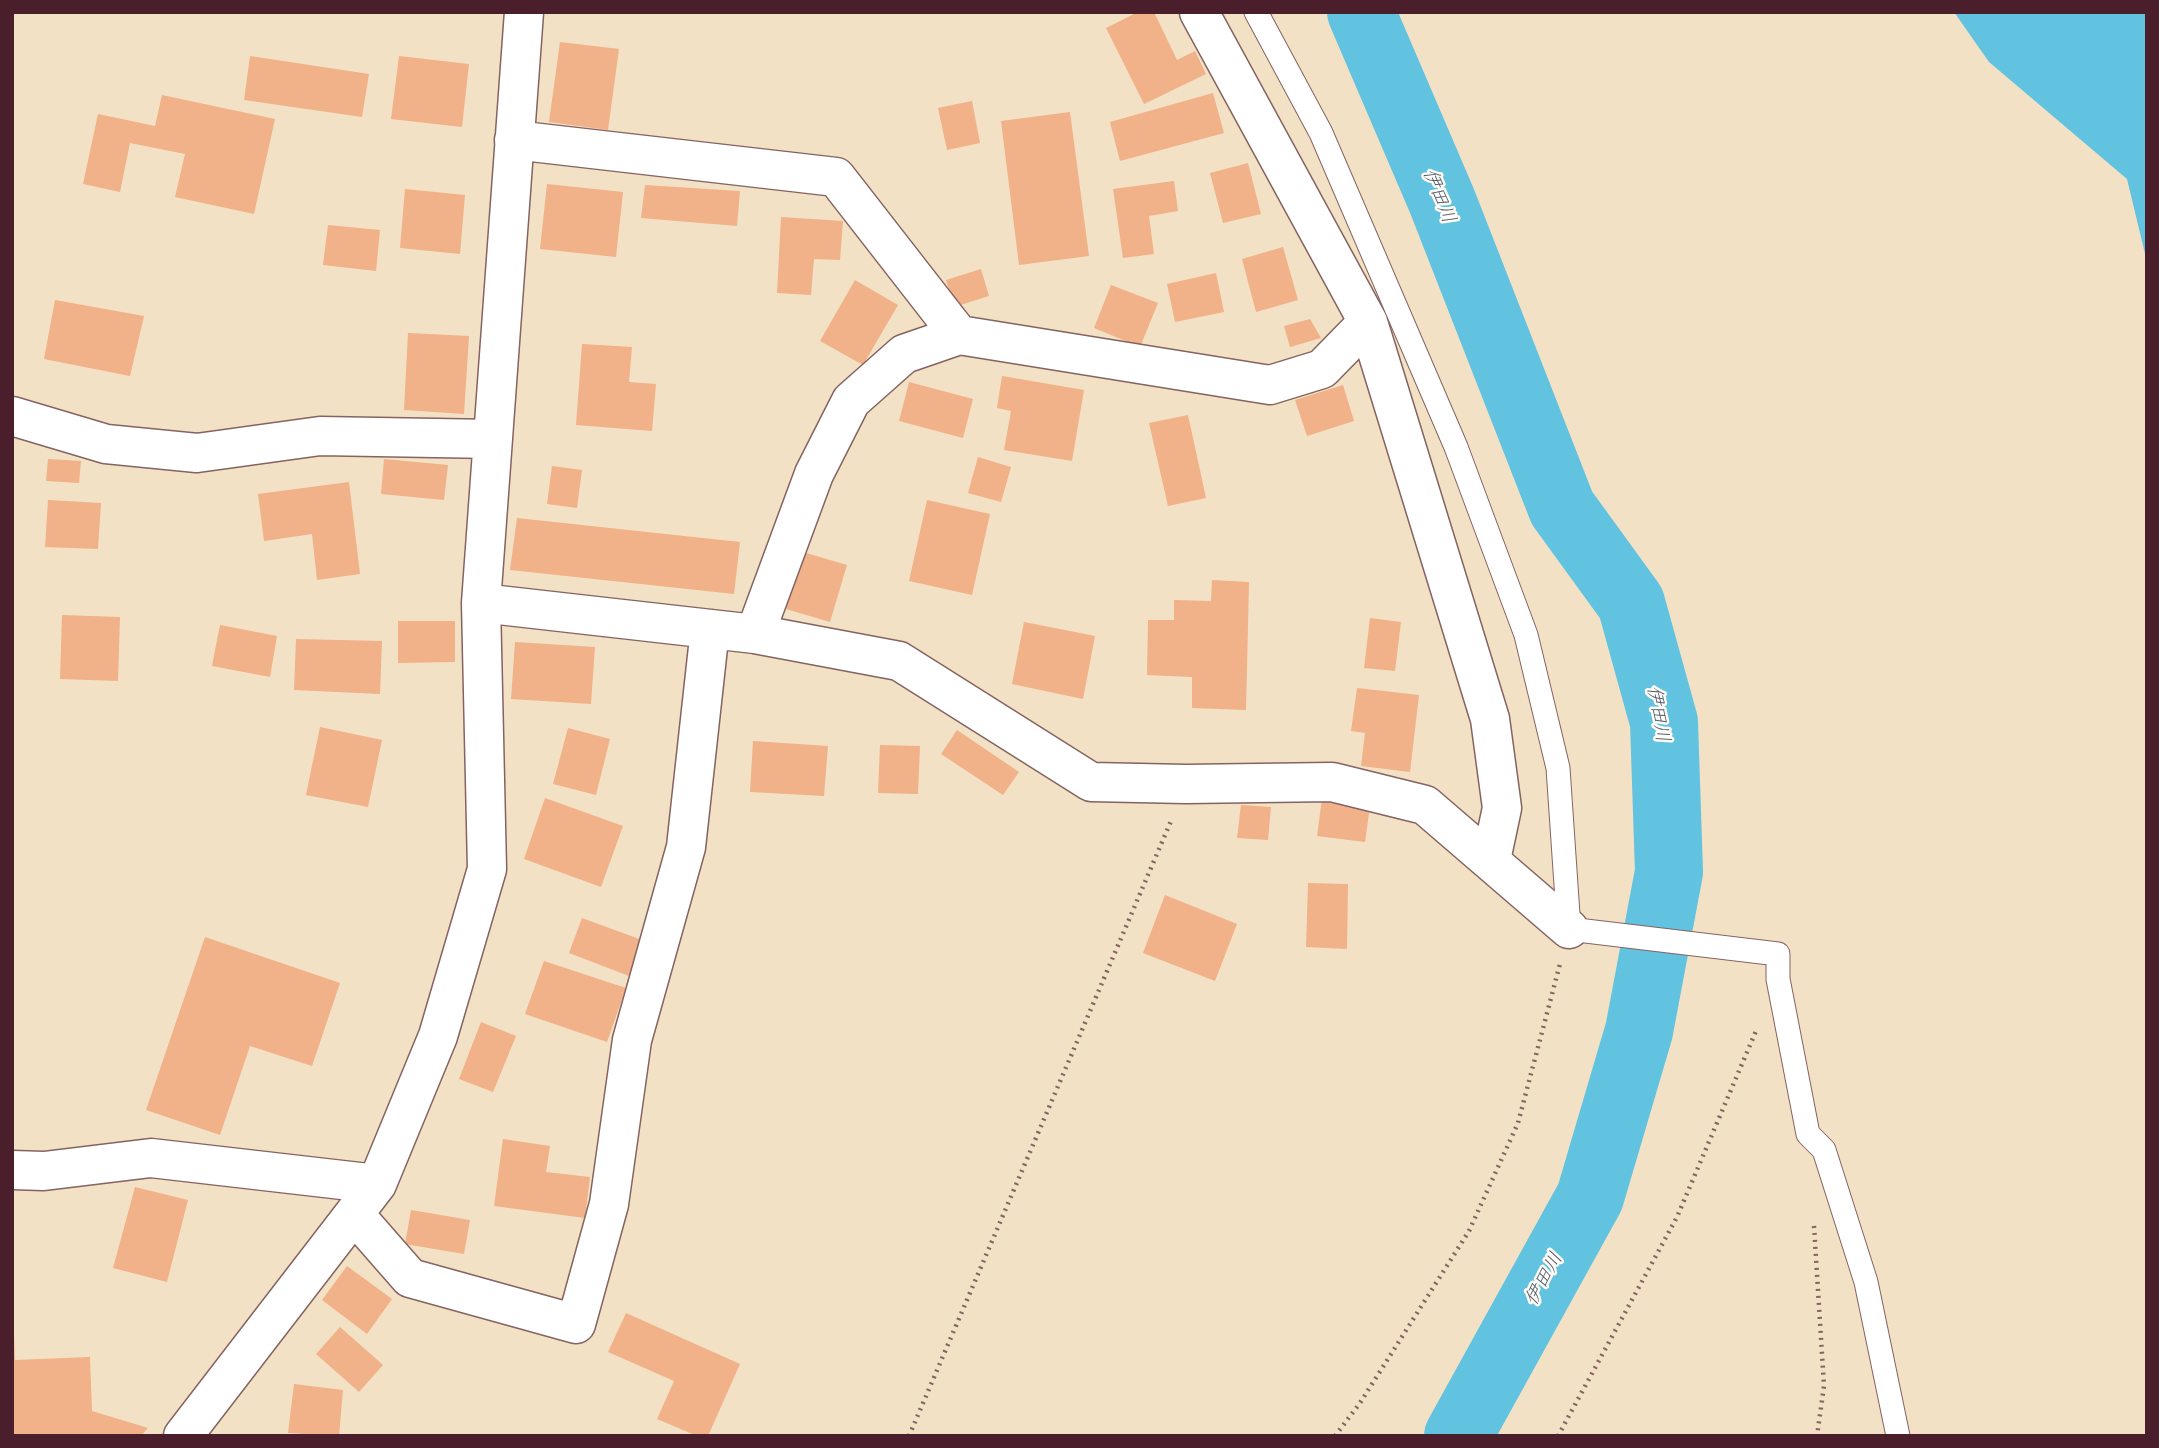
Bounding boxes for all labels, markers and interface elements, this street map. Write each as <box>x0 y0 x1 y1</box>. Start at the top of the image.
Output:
water label: 伊田川 <box>1418 165 1460 227</box>
water label: 伊田川 <box>1642 684 1674 744</box>
water label: 伊田川 <box>1520 1249 1568 1309</box>

